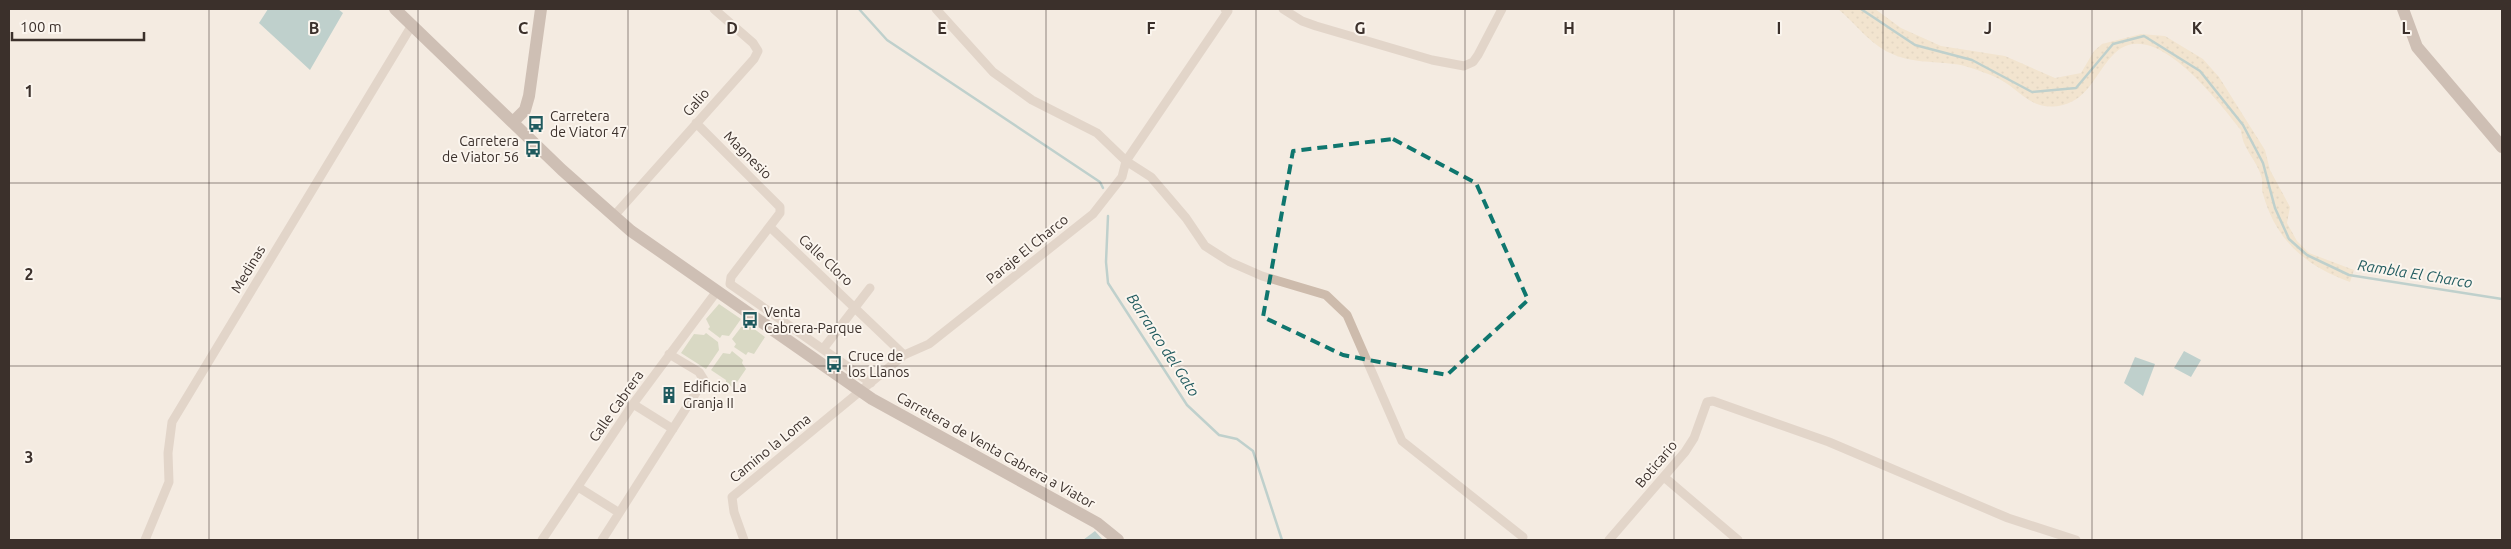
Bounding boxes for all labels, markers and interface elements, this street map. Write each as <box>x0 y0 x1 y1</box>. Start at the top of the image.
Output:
scale bar <box>12 10 145 42</box>
text: 100 m <box>20 18 62 35</box>
text: B <box>309 19 319 37</box>
text: C <box>518 19 528 37</box>
text: D <box>726 19 738 37</box>
text: E <box>937 19 947 37</box>
text: F <box>1147 19 1156 37</box>
text: G <box>1354 19 1366 37</box>
text: H <box>1563 19 1575 37</box>
text: I <box>1777 19 1781 37</box>
text: J <box>1984 19 1992 37</box>
text: K <box>2192 19 2203 37</box>
text: L <box>2402 19 2411 37</box>
text: 1 <box>24 82 34 100</box>
street label: Galio <box>679 85 713 119</box>
place label: Carretera de Viator 47 <box>550 108 627 140</box>
bus stop icon: Carretera de Viator 47 <box>526 114 546 134</box>
street label: Magnesio <box>721 128 775 182</box>
place label: Carretera de Viator 56 <box>442 133 519 165</box>
bus stop icon: Carretera de Viator 56 <box>523 139 543 159</box>
street label: Paraje El Charco <box>983 211 1071 287</box>
street label: Calle Cloro <box>796 231 856 289</box>
street label: Medinas <box>228 242 268 296</box>
water label: Rambla El Charco <box>2357 256 2474 291</box>
text: 2 <box>24 265 34 283</box>
water label: Barranco del Gato <box>1124 290 1203 399</box>
place label: Venta Cabrera-Parque <box>764 304 862 336</box>
bus stop icon: Venta Cabrera-Parque <box>740 310 760 330</box>
place label: Cruce de los Llanos <box>848 348 909 380</box>
bus stop icon: Cruce de los Llanos <box>824 354 844 374</box>
street label: Calle Cabrera <box>585 367 647 445</box>
place label: Edificio La Granja II <box>683 379 747 411</box>
building icon: Edificio La Granja II <box>659 385 679 405</box>
street label: Carretera de Venta Cabrera a Viator <box>894 389 1098 512</box>
street label: Camino la Loma <box>726 411 814 485</box>
street label: Boticario <box>1632 437 1680 491</box>
text: 3 <box>24 448 34 466</box>

